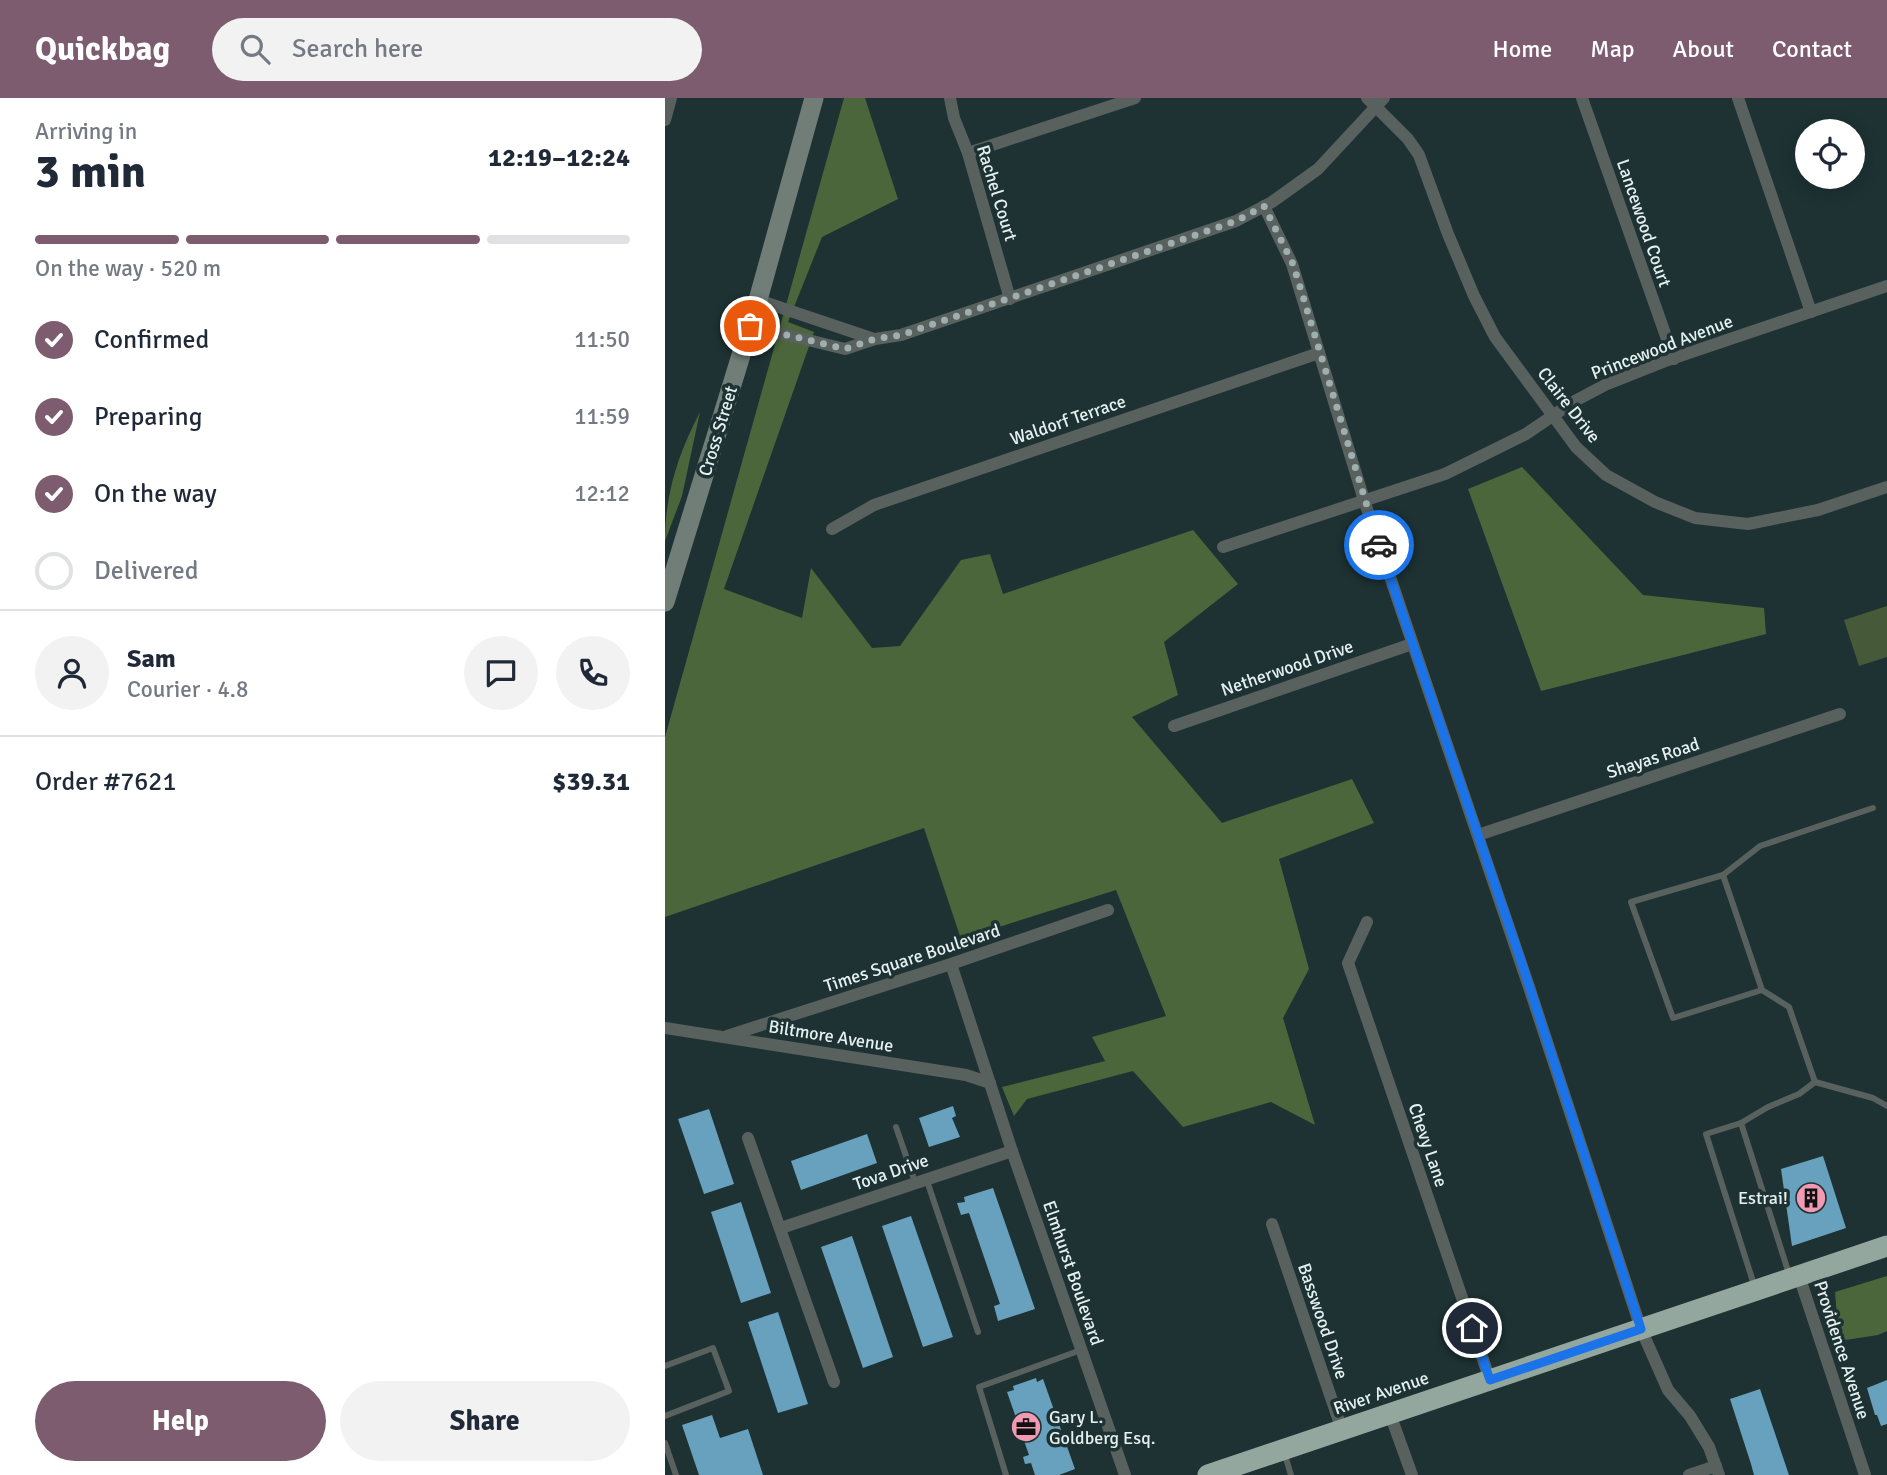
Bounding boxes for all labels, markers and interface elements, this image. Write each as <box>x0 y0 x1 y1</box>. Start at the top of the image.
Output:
search box <box>212 18 702 81</box>
text: Quickbag <box>35 29 170 70</box>
icon: search <box>236 30 274 68</box>
text: Search here <box>292 33 423 65</box>
text: Home <box>1492 34 1552 64</box>
text: Map <box>1590 34 1635 64</box>
text: About <box>1673 34 1734 64</box>
text: Contact <box>1772 34 1852 64</box>
text: Arriving in <box>35 117 137 146</box>
map controls <box>1795 119 1865 189</box>
button: locate <box>1795 119 1865 189</box>
text: 12:19–12:24 <box>488 142 630 174</box>
street label: Rachel Court <box>972 142 1022 244</box>
text: 3 min <box>35 144 146 200</box>
street label: Lancewood Court <box>1612 156 1676 290</box>
text: On the way · 520 m <box>35 254 221 283</box>
pin <box>720 296 780 356</box>
icon: bag <box>731 307 769 345</box>
street label: Princewood Avenue <box>1588 310 1736 384</box>
icon: check <box>35 321 73 359</box>
text: Confirmed <box>94 324 209 356</box>
text: 11:50 <box>574 325 630 354</box>
street label: Claire Drive <box>1533 363 1605 447</box>
street label: Cross Street <box>694 383 742 479</box>
street label: Waldorf Terrace <box>1007 390 1129 450</box>
icon: check <box>35 398 73 436</box>
text: Preparing <box>94 401 202 433</box>
text: 11:59 <box>574 402 630 431</box>
icon: check <box>35 475 73 513</box>
text: On the way <box>94 478 217 510</box>
text: 12:12 <box>574 479 630 508</box>
courier <box>1344 510 1414 580</box>
icon: car <box>1360 526 1398 564</box>
text: Delivered <box>94 555 199 587</box>
street label: Netherwood Drive <box>1218 635 1356 701</box>
button: person <box>35 636 109 710</box>
button: chat <box>464 636 538 710</box>
button: phone <box>556 636 630 710</box>
text: Sam <box>127 643 176 675</box>
text: Courier · 4.8 <box>127 675 248 704</box>
street label: Shayas Road <box>1604 733 1702 783</box>
text: Order #7621 <box>35 766 176 798</box>
text: $39.31 <box>552 766 630 798</box>
street label: Times Square Boulevard <box>821 919 1003 997</box>
street label: Biltmore Avenue <box>767 1015 895 1057</box>
street label: Chevy Lane <box>1403 1100 1453 1190</box>
street label: Tova Drive <box>851 1149 931 1195</box>
building icon: Estrai! <box>1794 1181 1828 1215</box>
place label: Estrai! <box>1738 1187 1788 1209</box>
street label: Elmhurst Boulevard <box>1038 1198 1108 1348</box>
street label: Basswood Drive <box>1293 1260 1353 1382</box>
street label: Providence Avenue <box>1809 1278 1875 1422</box>
pin <box>1442 1298 1502 1358</box>
icon: home <box>1453 1309 1491 1347</box>
street label: River Avenue <box>1330 1366 1432 1420</box>
button: Help <box>35 1381 326 1461</box>
button: Share <box>340 1381 630 1461</box>
place label: Gary L. Goldberg Esq. <box>1049 1406 1155 1449</box>
office icon: Gary L. Goldberg Esq. <box>1009 1410 1043 1444</box>

